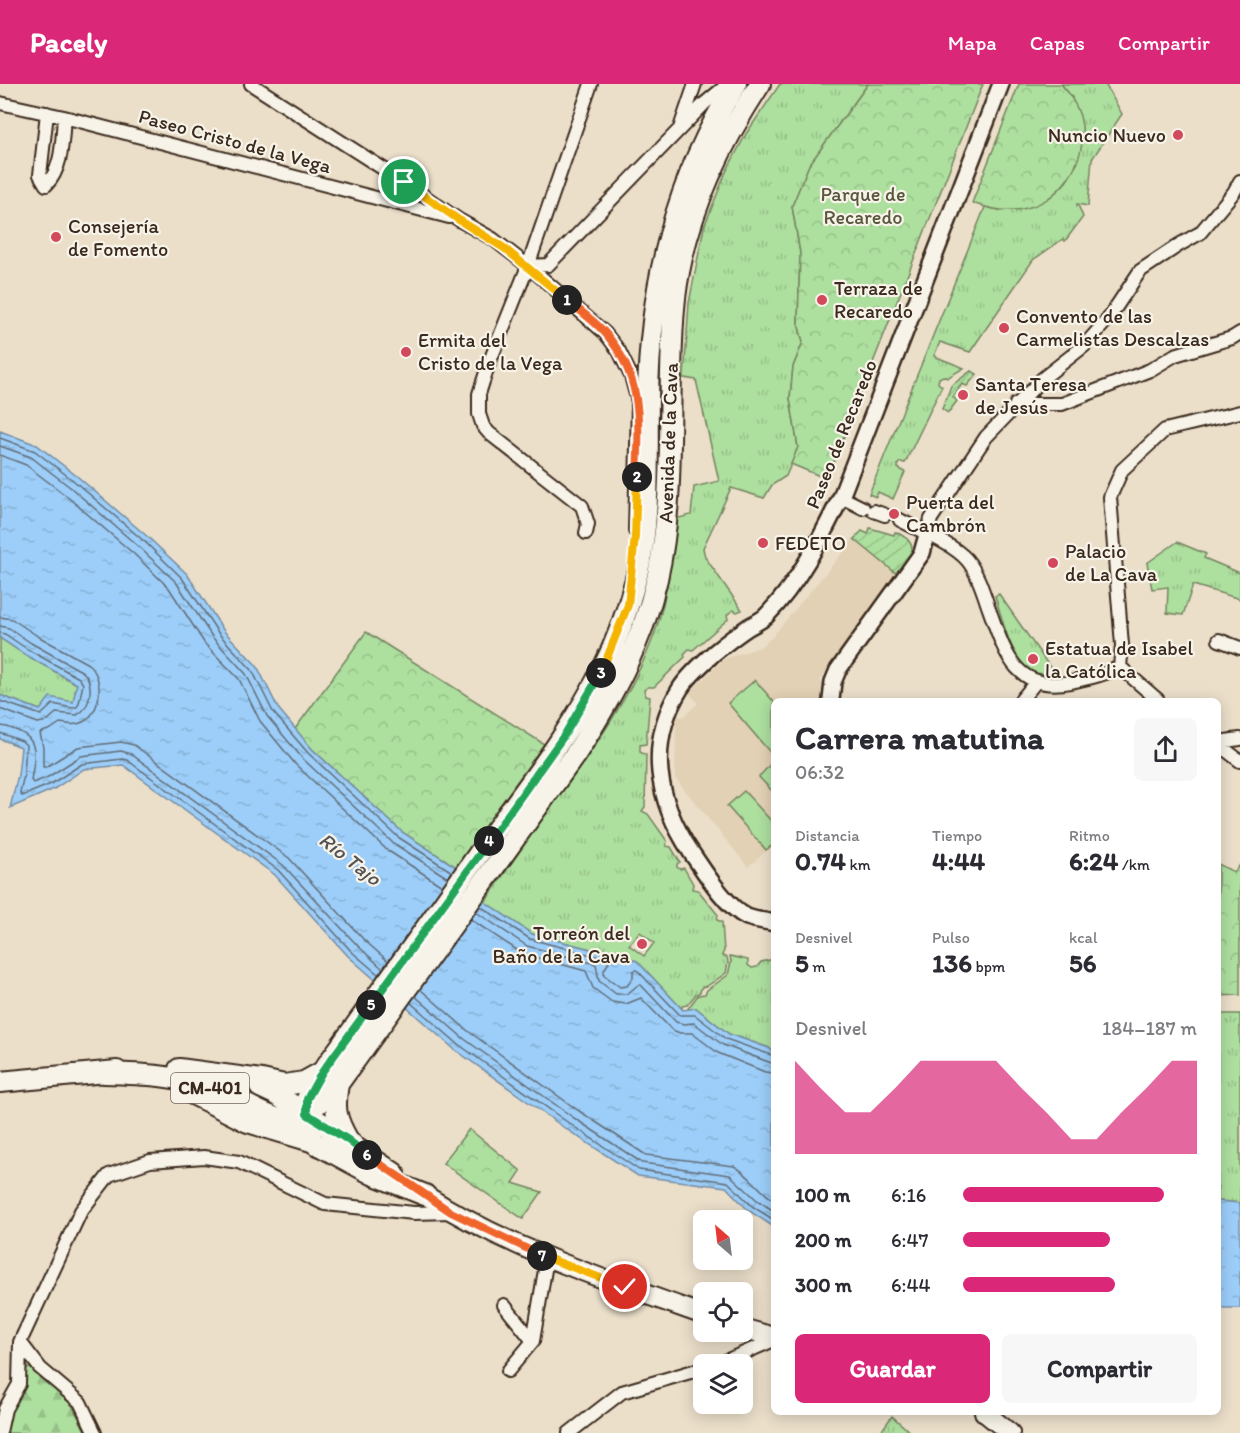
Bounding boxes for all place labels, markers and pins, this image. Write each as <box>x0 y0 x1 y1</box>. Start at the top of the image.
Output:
place label: Nuncio Nuevo <box>1048 123 1166 147</box>
marker: Nuncio Nuevo <box>1171 128 1185 142</box>
pin <box>378 156 429 207</box>
place label: Consejería de Fomento <box>68 214 168 261</box>
marker: Consejería de Fomento <box>49 230 63 244</box>
place label: Terraza de Recaredo <box>834 276 923 323</box>
pin: 1 <box>552 285 582 315</box>
marker: Terraza de Recaredo <box>815 293 829 307</box>
place label: Convento de las Carmelistas Descalzas <box>1016 304 1209 351</box>
marker: Convento de las Carmelistas Descalzas <box>997 321 1011 335</box>
place label: Ermita del Cristo de la Vega <box>418 328 563 375</box>
marker: Ermita del Cristo de la Vega <box>399 345 413 359</box>
place label: Santa Teresa de Jesús <box>975 372 1087 419</box>
marker: Santa Teresa de Jesús <box>956 388 970 402</box>
pin: 2 <box>622 462 652 492</box>
place label: Puerta del Cambrón <box>906 490 995 537</box>
marker: Puerta del Cambrón <box>887 507 901 521</box>
place label: FEDETO <box>775 531 846 555</box>
marker: FEDETO <box>756 536 770 550</box>
place label: Palacio de La Cava <box>1065 539 1158 586</box>
marker: Palacio de La Cava <box>1046 556 1060 570</box>
place label: Estatua de Isabel la Católica <box>1045 636 1193 683</box>
marker: Estatua de Isabel la Católica <box>1026 652 1040 666</box>
pin: 3 <box>586 658 616 688</box>
pin: 4 <box>474 826 504 856</box>
place label: Torreón del Baño de la Cava <box>493 921 631 968</box>
marker: Torreón del Baño de la Cava <box>635 937 649 951</box>
pin: 5 <box>356 990 386 1020</box>
pin: 6 <box>352 1140 382 1170</box>
pin: 7 <box>527 1241 557 1271</box>
pin <box>599 1261 650 1312</box>

